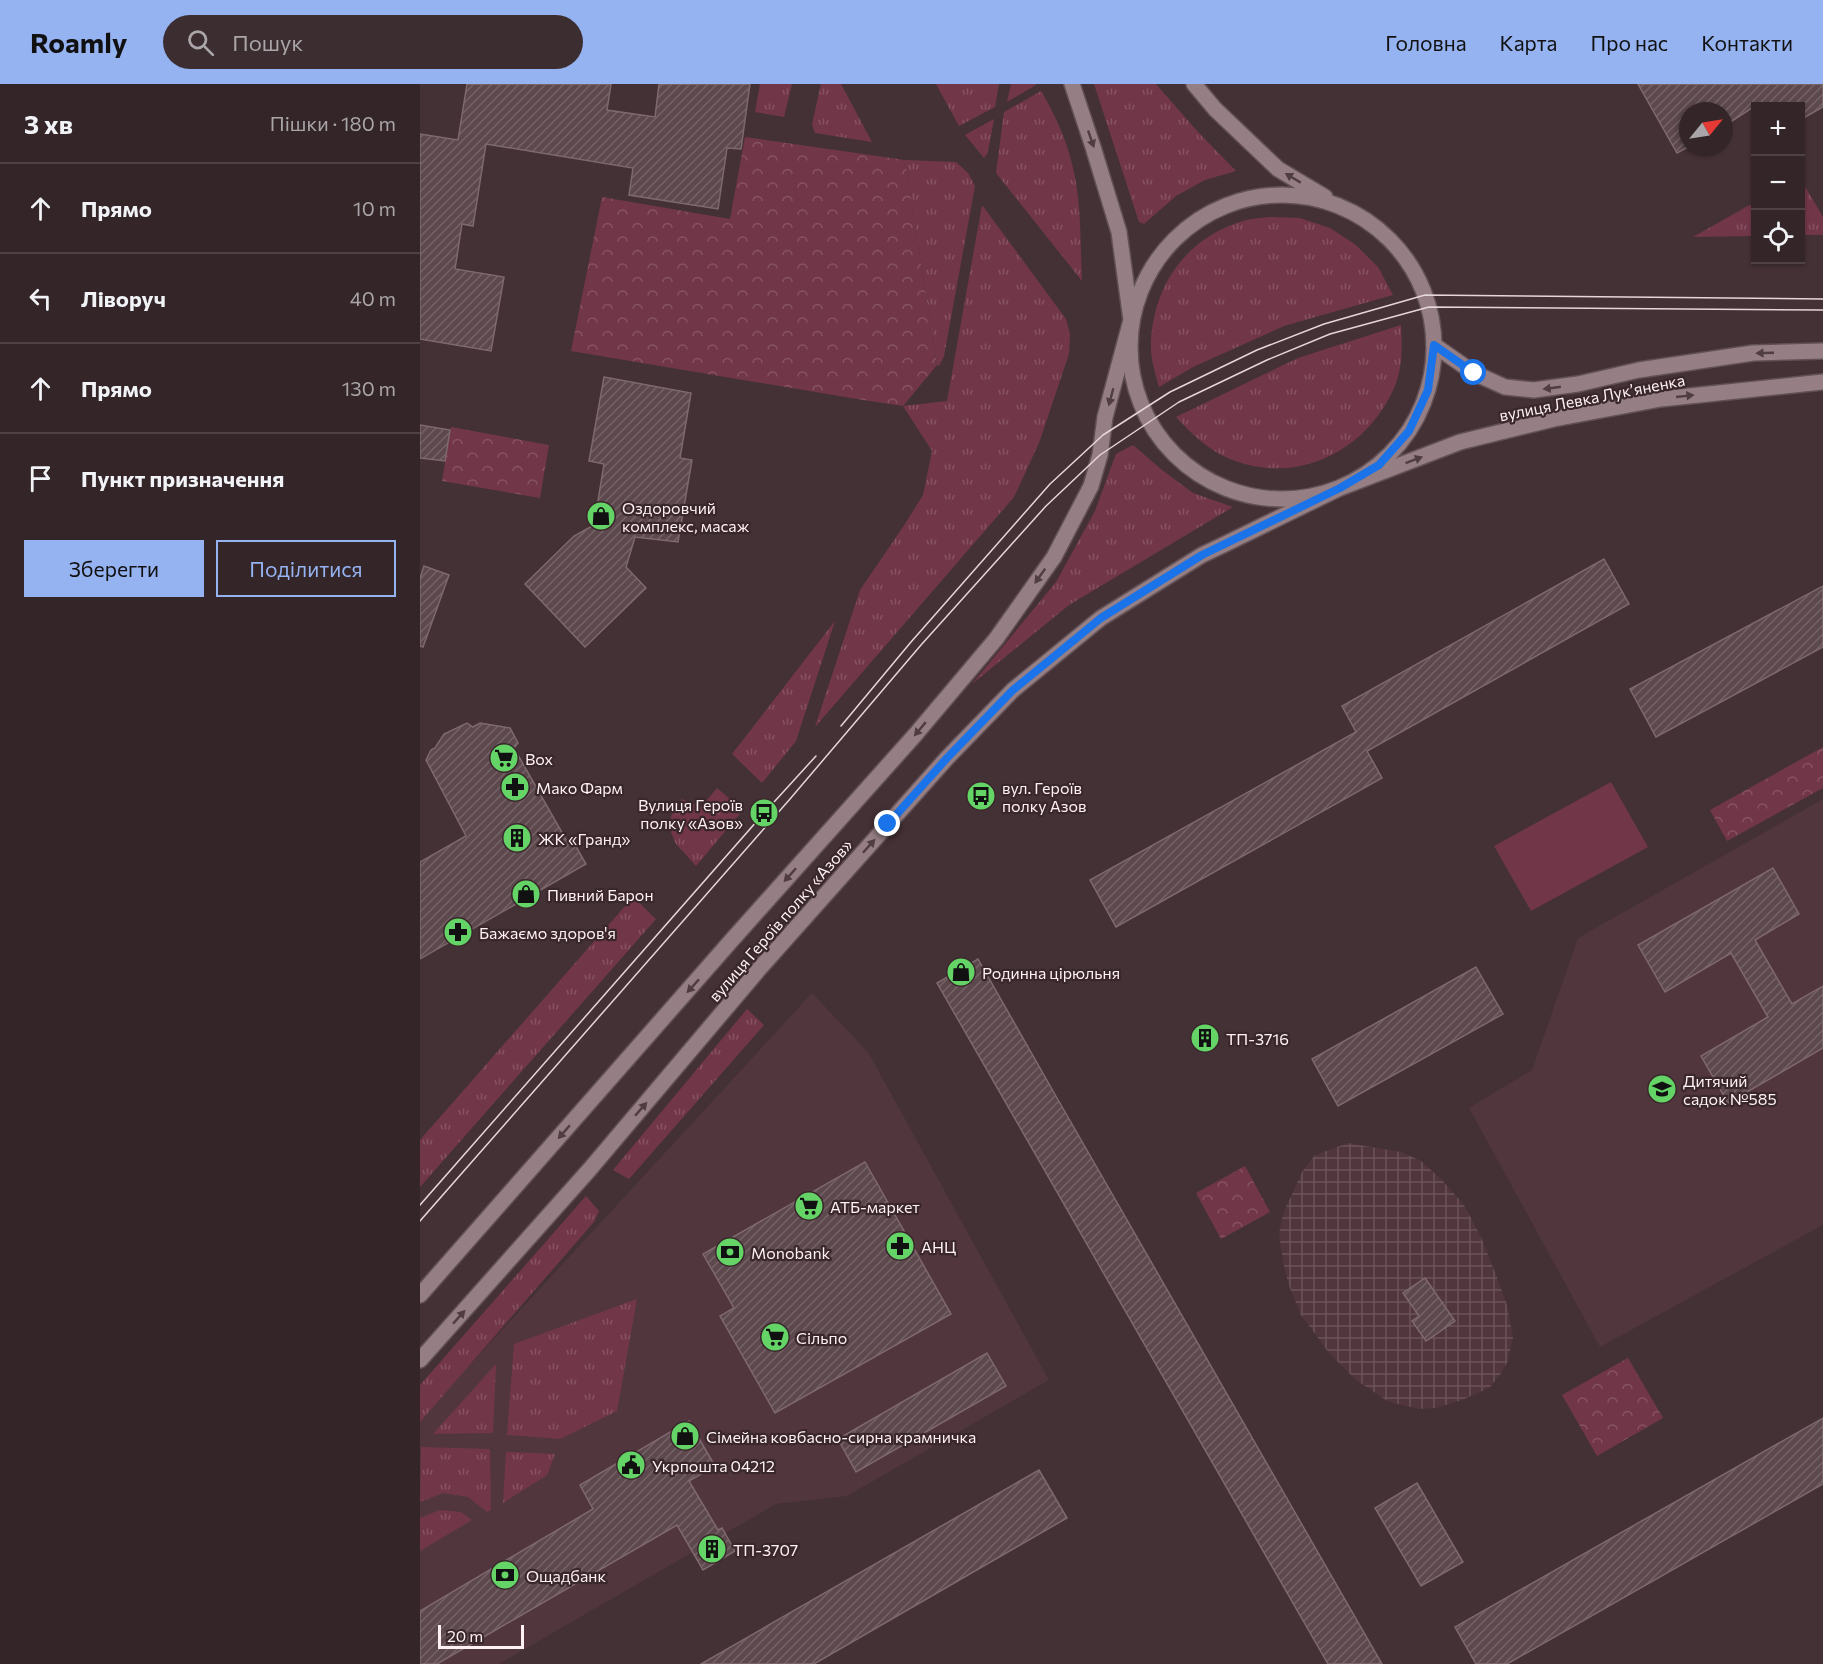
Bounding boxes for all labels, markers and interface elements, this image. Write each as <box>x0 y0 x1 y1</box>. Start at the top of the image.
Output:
search box <box>163 15 583 69</box>
text: Roamly <box>30 25 127 59</box>
icon: search <box>184 26 217 59</box>
text: Пошук <box>232 29 303 56</box>
text: Головна <box>1385 30 1467 55</box>
text: Карта <box>1500 30 1557 55</box>
text: Про нас <box>1590 30 1668 55</box>
text: Контакти <box>1701 30 1793 55</box>
north arrow <box>1679 102 1733 156</box>
map controls <box>1751 102 1805 264</box>
button: + <box>1751 102 1805 156</box>
text: 3 хв <box>24 108 73 139</box>
text: Пішки · 180 m <box>270 111 396 135</box>
one-way arrow <box>1086 130 1096 148</box>
button: − <box>1751 156 1805 210</box>
one-way arrow <box>1284 173 1301 183</box>
icon: ahead <box>24 192 57 225</box>
text: Прямо <box>81 195 152 222</box>
text: 10 m <box>353 196 396 220</box>
button: locate <box>1751 210 1805 264</box>
icon: left <box>24 282 57 315</box>
text: Ліворуч <box>81 285 166 312</box>
text: 40 m <box>350 286 396 310</box>
one-way arrow <box>1755 348 1774 357</box>
route start <box>1460 359 1486 385</box>
street label: вулиця Левка Лукʼяненка <box>1498 370 1686 424</box>
icon: ahead <box>24 372 57 405</box>
text: Прямо <box>81 375 152 402</box>
text: 130 m <box>342 376 396 400</box>
one-way arrow <box>1542 383 1561 392</box>
one-way arrow <box>1105 388 1115 406</box>
one-way arrow <box>1676 392 1695 401</box>
one-way arrow <box>1405 455 1423 464</box>
icon: arrive <box>24 462 57 495</box>
text: Пункт призначення <box>81 465 284 492</box>
place label: Оздоровчий комплекс, масаж <box>622 498 750 535</box>
shop icon: Оздоровчий комплекс, масаж <box>585 500 617 532</box>
button: Зберегти <box>24 540 204 597</box>
button: Поділитися <box>216 540 396 597</box>
one-way arrow <box>1034 568 1046 584</box>
one-way arrow <box>914 721 927 736</box>
supermarket icon: Box <box>488 742 520 774</box>
place label: Box <box>525 749 554 768</box>
pharmacy icon: Мако Фарм <box>499 771 531 803</box>
place label: Мако Фарм <box>536 778 623 797</box>
place label: вул. Героїв полку Азов <box>1002 778 1087 815</box>
bus stop icon: вул. Героїв полку Азов <box>965 780 997 812</box>
place label: Вулиця Героїв полку «Азов» <box>638 795 743 832</box>
bus stop icon: Вулиця Героїв полку «Азов» <box>748 797 780 829</box>
route end <box>874 810 900 836</box>
building icon: ЖК «Гранд» <box>501 822 533 854</box>
place label: ЖК «Гранд» <box>538 829 630 848</box>
street label: вулиця Героїв полку «Азов» <box>704 835 856 1005</box>
one-way arrow <box>862 839 875 854</box>
one-way arrow <box>784 867 797 882</box>
shop icon: Пивний Барон <box>510 878 542 910</box>
place label: Пивний Барон <box>547 885 654 904</box>
pharmacy icon: Бажаємо здоров'я <box>442 916 474 948</box>
place label: Бажаємо здоров'я <box>479 923 616 942</box>
shop icon: Родинна цірюльня <box>945 956 977 988</box>
place label: Родинна цірюльня <box>982 963 1120 982</box>
one-way arrow <box>687 978 700 993</box>
building icon: ТП-3716 <box>1189 1022 1221 1054</box>
place label: ТП-3716 <box>1226 1029 1289 1048</box>
place label: Дитячий садок №585 <box>1683 1071 1777 1108</box>
school or university icon: Дитячий садок №585 <box>1646 1073 1678 1105</box>
one-way arrow <box>635 1101 648 1117</box>
one-way arrow <box>558 1124 571 1139</box>
supermarket icon: АТБ-маркет <box>793 1190 825 1222</box>
place label: АТБ-маркет <box>830 1197 920 1216</box>
pharmacy icon: АНЦ <box>884 1230 916 1262</box>
bank icon: Monobank <box>714 1236 746 1268</box>
place label: АНЦ <box>921 1237 956 1256</box>
place label: Monobank <box>751 1243 831 1262</box>
one-way arrow <box>452 1310 465 1325</box>
supermarket icon: Сільпо <box>759 1321 791 1353</box>
place label: Сільпо <box>796 1328 847 1347</box>
shop icon: Сімейна ковбасно-сирна крамничка <box>669 1420 701 1452</box>
place label: Сімейна ковбасно-сирна крамничка <box>706 1427 976 1446</box>
public building icon: Укрпошта 04212 <box>615 1449 647 1481</box>
place label: Укрпошта 04212 <box>652 1456 775 1475</box>
building icon: ТП-3707 <box>696 1533 728 1565</box>
place label: ТП-3707 <box>733 1540 798 1559</box>
bank icon: Ощадбанк <box>489 1559 521 1591</box>
place label: Ощадбанк <box>526 1566 606 1585</box>
scale bar <box>438 1622 524 1650</box>
text: 20 m <box>447 1626 483 1645</box>

